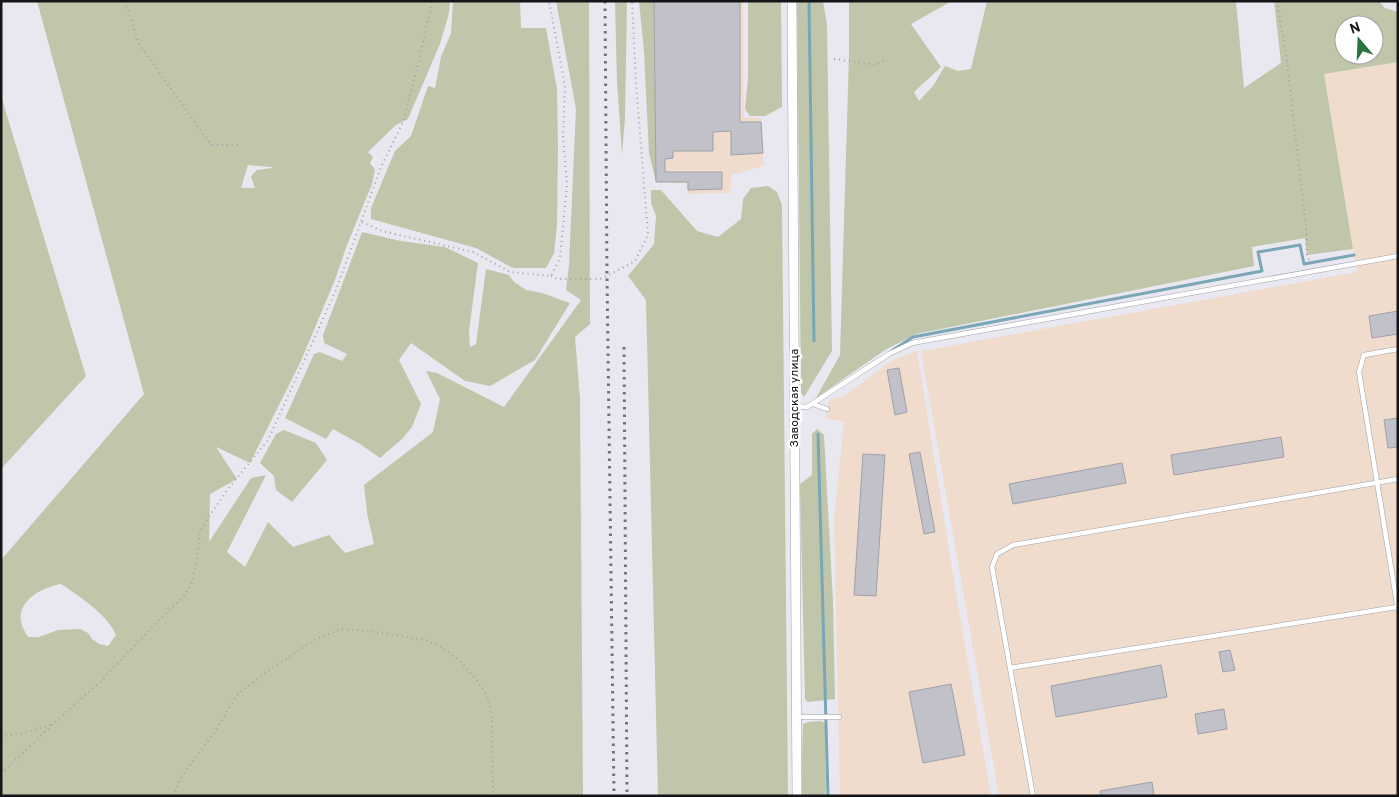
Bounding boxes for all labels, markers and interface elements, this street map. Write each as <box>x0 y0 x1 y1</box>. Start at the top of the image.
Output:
north arrow <box>1334 15 1384 65</box>
text: N <box>1348 19 1363 39</box>
street label: Заводская улица <box>787 349 803 447</box>

